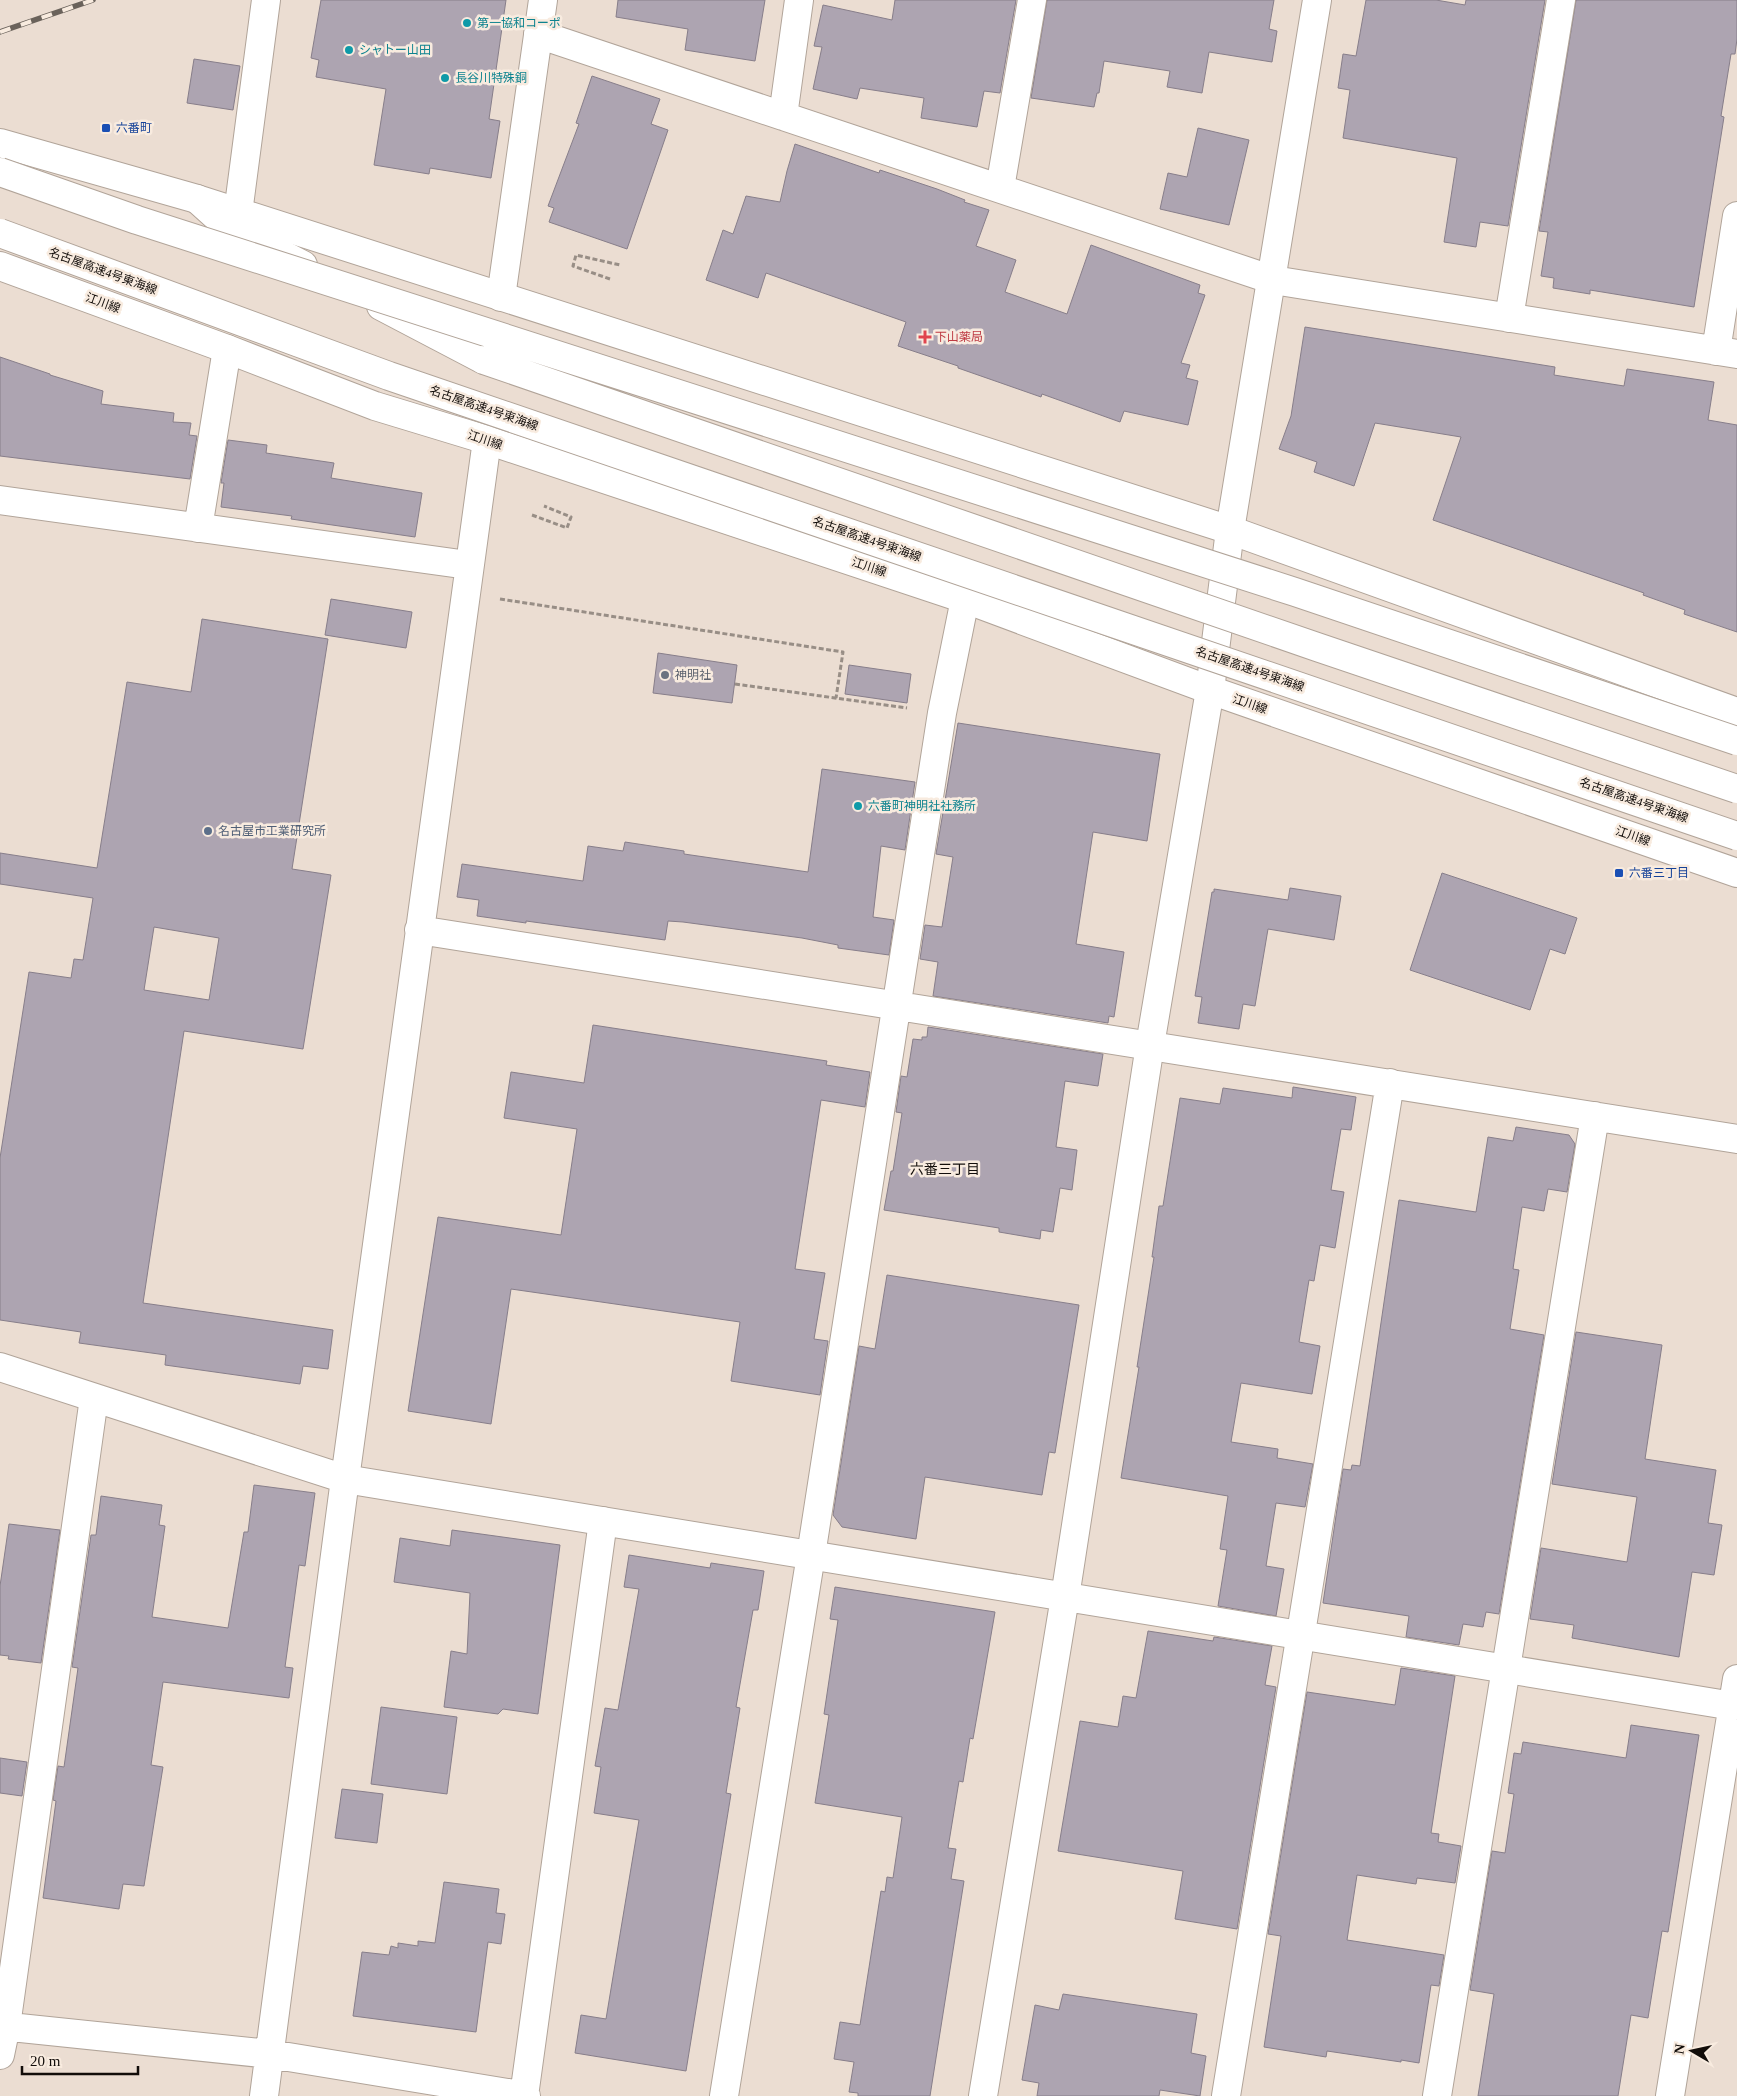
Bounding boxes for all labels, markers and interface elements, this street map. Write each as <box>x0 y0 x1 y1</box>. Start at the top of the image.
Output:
place label: 第一協和コーポ <box>477 16 561 30</box>
marker: 第一協和コーポ <box>461 17 473 29</box>
place label: シャトー山田 <box>359 43 431 57</box>
marker: シャトー山田 <box>343 44 355 56</box>
place label: 長谷川特殊銅 <box>455 71 527 85</box>
marker: 長谷川特殊銅 <box>439 72 451 84</box>
place label: 六番町 <box>116 121 152 135</box>
marker: 六番町 <box>100 122 112 134</box>
street label: 名古屋高速4号東海線 <box>47 245 159 297</box>
street label: 江川線 <box>84 290 122 316</box>
place label: 下山薬局 <box>935 330 983 344</box>
marker: 下山薬局 <box>919 331 931 343</box>
street label: 名古屋高速4号東海線 <box>428 383 540 433</box>
street label: 江川線 <box>466 428 504 452</box>
street label: 名古屋高速4号東海線 <box>811 514 923 564</box>
street label: 江川線 <box>850 555 888 579</box>
street label: 名古屋高速4号東海線 <box>1194 644 1306 694</box>
place label: 神明社 <box>675 668 711 682</box>
marker: 神明社 <box>659 669 671 681</box>
street label: 江川線 <box>1231 692 1269 716</box>
street label: 名古屋高速4号東海線 <box>1578 775 1690 825</box>
place label: 六番町神明社社務所 <box>868 799 976 813</box>
marker: 六番町神明社社務所 <box>852 800 864 812</box>
place label: 名古屋市工業研究所 <box>218 824 326 838</box>
street label: 江川線 <box>1614 824 1652 848</box>
marker: 名古屋市工業研究所 <box>202 825 214 837</box>
place label: 六番三丁目 <box>1629 866 1689 880</box>
marker: 六番三丁目 <box>1613 867 1625 879</box>
district label: 六番三丁目 <box>910 1162 980 1177</box>
north arrow <box>1667 2026 1717 2076</box>
text: N <box>1671 2043 1688 2055</box>
scale bar <box>22 2044 139 2076</box>
text: 20 m <box>30 2053 61 2069</box>

